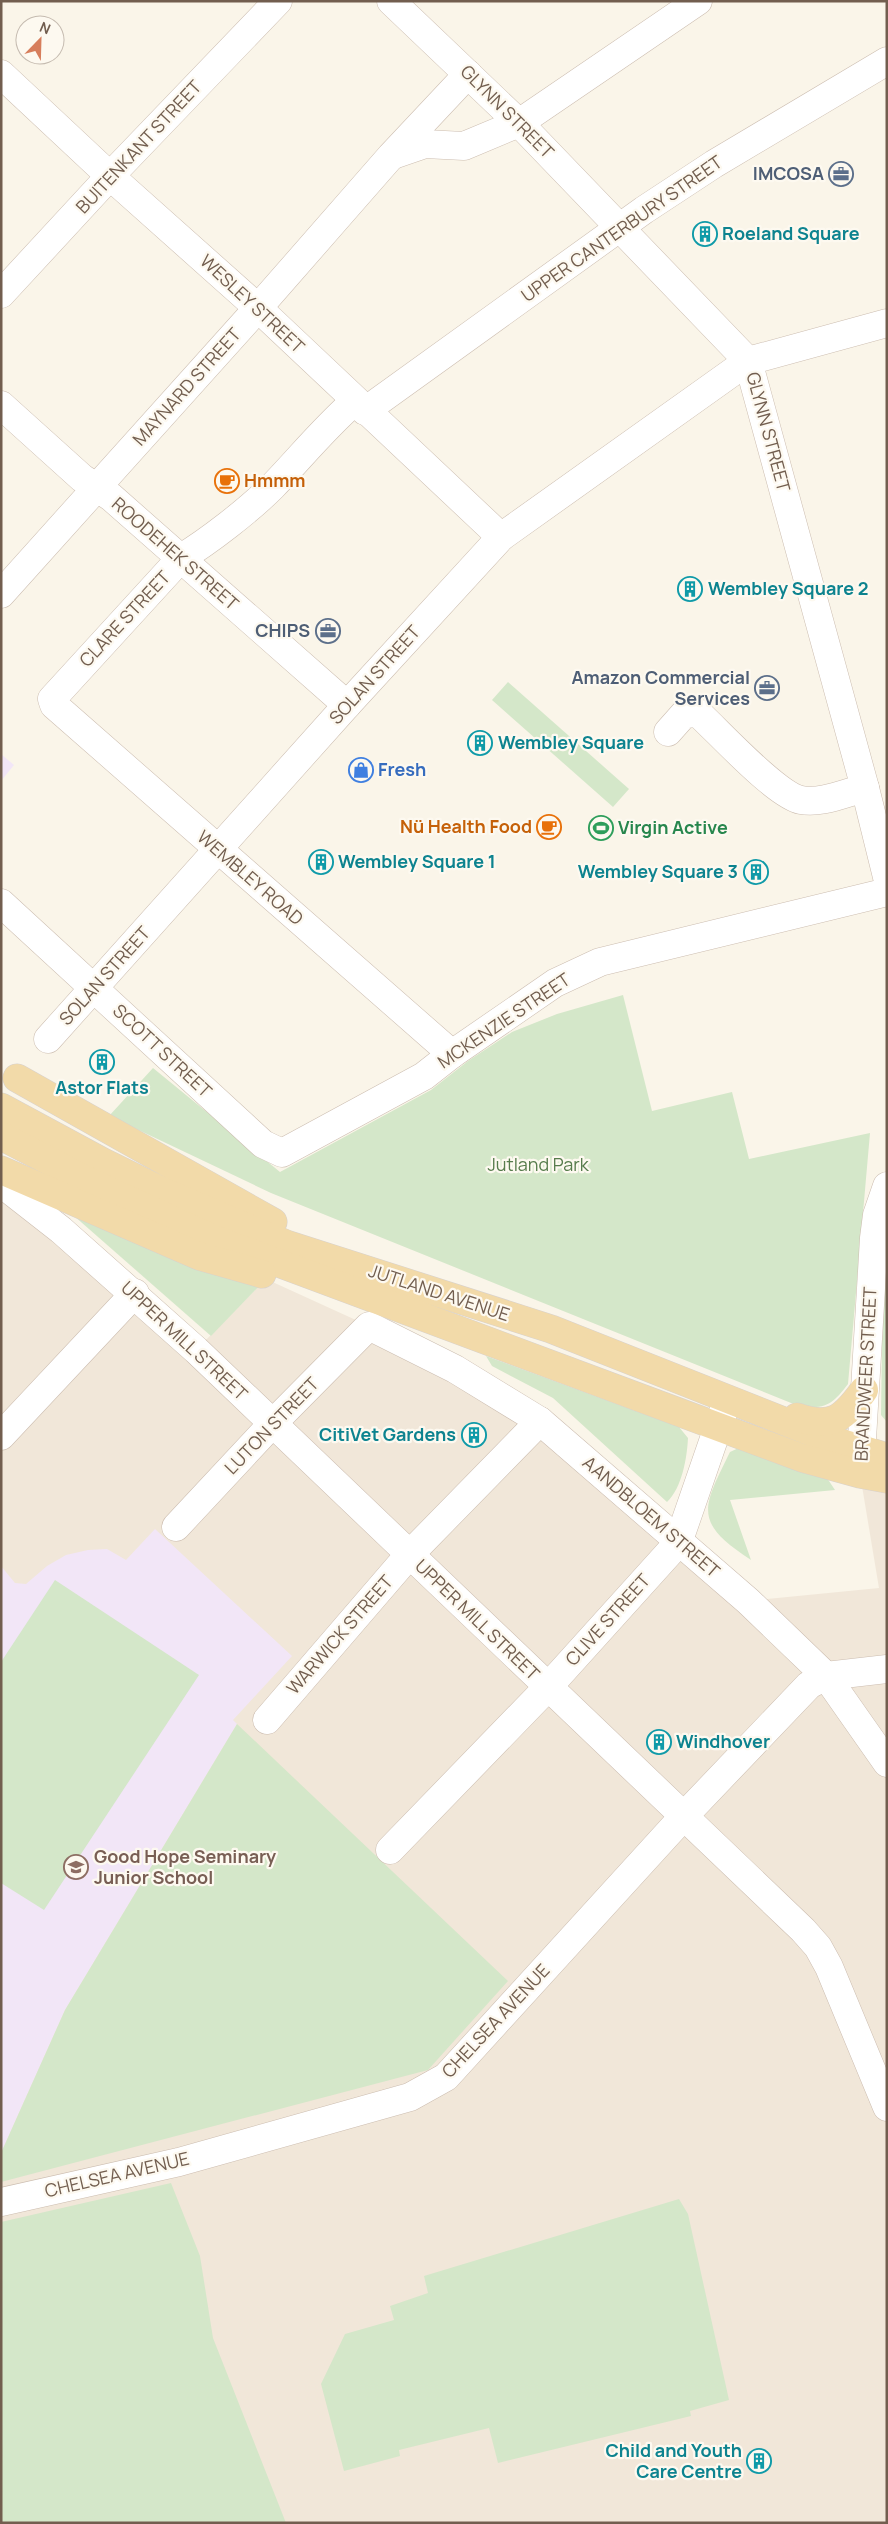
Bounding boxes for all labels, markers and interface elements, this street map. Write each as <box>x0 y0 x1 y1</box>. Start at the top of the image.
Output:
north arrow <box>15 15 65 65</box>
text: N <box>37 17 54 38</box>
street label: GLYNN STREET <box>456 59 560 163</box>
street label: BUITENKANT STREET <box>70 74 206 218</box>
street label: UPPER CANTERBURY STREET <box>516 149 727 307</box>
place label: IMCOSA <box>753 161 824 185</box>
office icon: IMCOSA <box>828 161 854 187</box>
building icon: Roeland Square <box>692 221 718 247</box>
place label: Roeland Square <box>722 221 860 245</box>
street label: WESLEY STREET <box>195 249 310 358</box>
street label: MAYNARD STREET <box>127 322 246 450</box>
street label: GLYNN STREET <box>741 369 797 494</box>
cafe icon: Hmmm <box>214 468 240 494</box>
place label: Hmmm <box>244 468 306 492</box>
street label: ROODEHEK STREET <box>107 491 244 615</box>
street label: CLARE STREET <box>74 565 175 672</box>
building icon: Wembley Square 2 <box>677 576 703 602</box>
place label: Wembley Square 2 <box>708 576 868 600</box>
place label: CHIPS <box>255 618 310 642</box>
office icon: CHIPS <box>315 618 341 644</box>
street label: SOLAN STREET <box>323 620 425 729</box>
place label: Amazon Commercial Services <box>571 665 750 710</box>
office icon: Amazon Commercial Services <box>754 675 780 701</box>
building icon: Wembley Square <box>467 730 493 756</box>
place label: Wembley Square <box>498 730 644 754</box>
shop icon: Fresh <box>348 757 374 783</box>
place label: Fresh <box>378 757 426 781</box>
place label: Nü Health Food <box>400 814 532 838</box>
cafe icon: Nü Health Food <box>536 814 562 840</box>
sports icon: Virgin Active <box>588 815 614 841</box>
place label: Virgin Active <box>618 815 728 839</box>
street label: WEMBLEY ROAD <box>193 825 309 930</box>
building icon: Wembley Square 1 <box>308 849 334 875</box>
place label: Wembley Square 1 <box>338 849 496 873</box>
place label: Wembley Square 3 <box>578 859 738 883</box>
building icon: Wembley Square 3 <box>743 859 769 885</box>
street label: SOLAN STREET <box>53 921 155 1030</box>
street label: MCKENZIE STREET <box>433 967 575 1073</box>
street label: SCOTT STREET <box>108 998 217 1102</box>
building icon: Astor Flats <box>89 1049 115 1075</box>
place label: Astor Flats <box>55 1075 149 1099</box>
park label: Jutland Park <box>487 1152 590 1176</box>
street label: JUTLAND AVENUE <box>366 1258 513 1326</box>
street label: UPPER MILL STREET <box>116 1275 253 1405</box>
street label: BRANDWEER STREET <box>848 1286 882 1462</box>
street label: LUTON STREET <box>219 1371 324 1479</box>
place label: CitiVet Gardens <box>319 1422 456 1446</box>
building icon: CitiVet Gardens <box>461 1422 487 1448</box>
street label: AANDBLOEM STREET <box>578 1450 725 1583</box>
street label: UPPER MILL STREET <box>410 1554 545 1685</box>
street label: CLIVE STREET <box>560 1568 655 1670</box>
street label: WARWICK STREET <box>281 1569 398 1699</box>
building icon: Windhover <box>646 1729 672 1755</box>
place label: Windhover <box>676 1729 770 1753</box>
place label: Good Hope Seminary Junior School <box>94 1844 276 1889</box>
school or university icon: Good Hope Seminary Junior School <box>63 1854 89 1880</box>
street label: CHELSEA AVENUE <box>436 1958 554 2082</box>
street label: CHELSEA AVENUE <box>42 2146 191 2202</box>
place label: Child and Youth Care Centre <box>605 2438 742 2483</box>
building icon: Child and Youth Care Centre <box>746 2448 772 2474</box>

